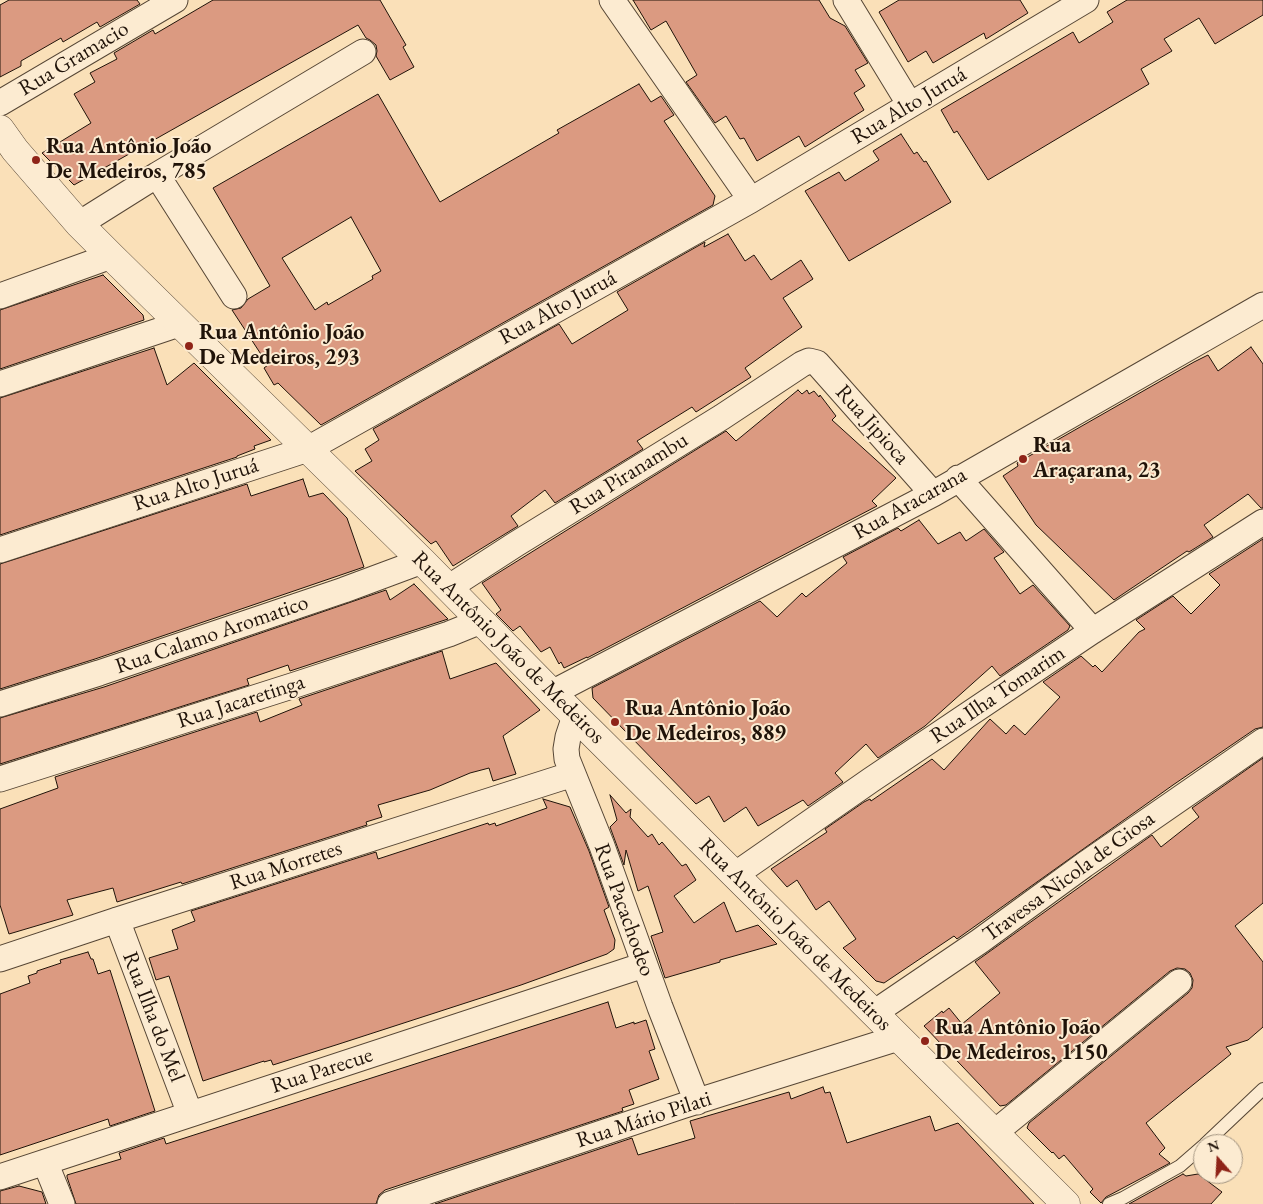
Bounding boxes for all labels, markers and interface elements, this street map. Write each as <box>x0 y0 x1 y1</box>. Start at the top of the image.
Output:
street label: Rua Gramacio <box>14 16 134 102</box>
street label: Rua Alto Juruá <box>847 61 971 151</box>
place label: Rua Antônio João De Medeiros, 785 <box>46 134 211 185</box>
marker: Rua Antônio João De Medeiros, 785 <box>30 154 42 166</box>
street label: Rua Alto Juruá <box>495 265 621 351</box>
place label: Rua Antônio João De Medeiros, 293 <box>199 320 364 372</box>
marker: Rua Antônio João De Medeiros, 293 <box>183 340 195 352</box>
street label: Rua Jipioca <box>829 380 915 470</box>
street label: Rua Piranambu <box>565 427 693 521</box>
place label: Rua Araçarana, 23 <box>1033 433 1161 484</box>
street label: Rua Alto Juruá <box>130 452 262 518</box>
marker: Rua Araçarana, 23 <box>1017 453 1029 465</box>
street label: Rua Aracarana <box>849 462 971 546</box>
street label: Rua Antônio João de Medeiros <box>406 546 610 750</box>
street label: Rua Calamo Aromatico <box>112 590 312 680</box>
street label: Rua Ilha Tomarim <box>926 640 1070 750</box>
street label: Rua Jacaretinga <box>174 669 308 735</box>
place label: Rua Antônio João De Medeiros, 889 <box>625 696 790 748</box>
marker: Rua Antônio João De Medeiros, 889 <box>609 716 621 728</box>
street label: Travessa Nicola de Giosa <box>978 806 1160 948</box>
street label: Rua Antônio João de Medeiros <box>693 833 897 1037</box>
street label: Rua Morretes <box>226 835 346 897</box>
street label: Rua Pacachodeo <box>588 840 660 980</box>
street label: Rua Ilha do Mel <box>116 948 190 1086</box>
place label: Rua Antônio João De Medeiros, 1150 <box>935 1015 1108 1066</box>
marker: Rua Antônio João De Medeiros, 1150 <box>919 1035 931 1047</box>
street label: Rua Parecue <box>268 1042 376 1100</box>
street label: Rua Mário Pilati <box>573 1086 715 1154</box>
north arrow <box>1193 1134 1243 1184</box>
text: N <box>1205 1135 1222 1156</box>

